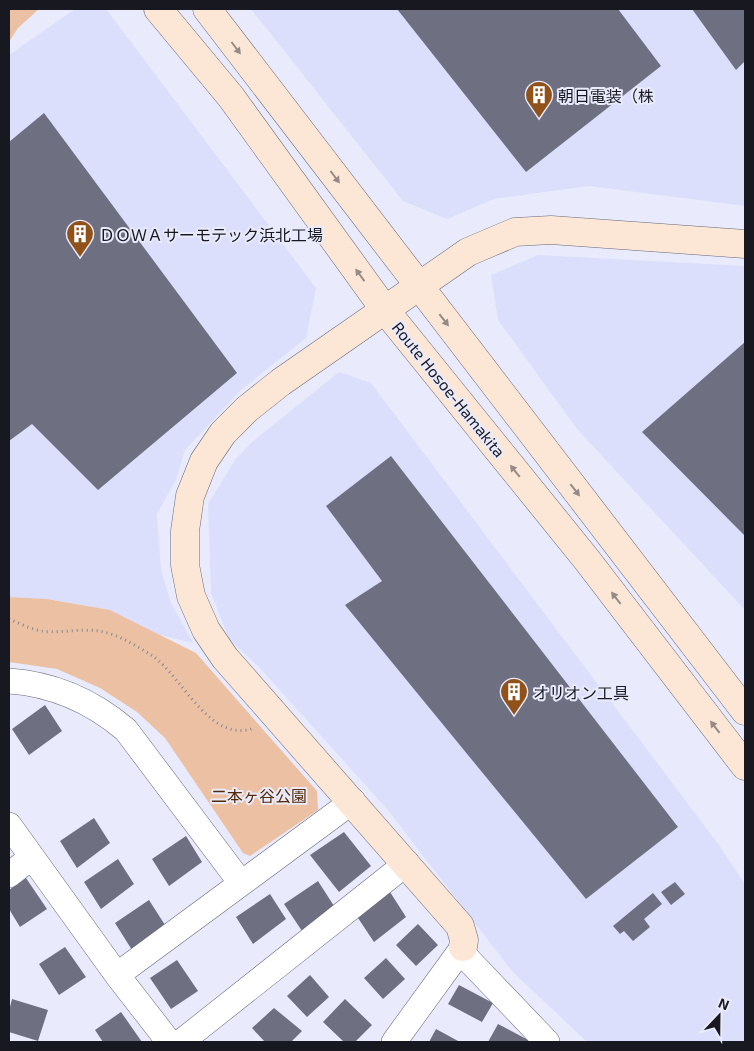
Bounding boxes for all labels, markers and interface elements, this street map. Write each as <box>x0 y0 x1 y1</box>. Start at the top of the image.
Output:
one-way arrow <box>231 41 241 55</box>
building icon: 朝日電装（株 <box>524 80 554 119</box>
place label: 朝日電装（株 <box>558 86 654 105</box>
one-way arrow <box>329 170 340 183</box>
building icon: ＤＯＷＡサーモテック浜北工場 <box>65 219 95 258</box>
place label: ＤＯＷＡサーモテック浜北工場 <box>99 225 323 244</box>
one-way arrow <box>355 268 365 282</box>
one-way arrow <box>439 313 449 327</box>
street label: Route Hosoe-Hamakita <box>389 318 509 460</box>
one-way arrow <box>509 465 520 478</box>
one-way arrow <box>570 483 581 496</box>
one-way arrow <box>611 592 622 605</box>
building icon: オリオン工具 <box>499 677 529 716</box>
place label: オリオン工具 <box>533 683 629 702</box>
one-way arrow <box>710 721 721 734</box>
park label: 二本ヶ谷公園 <box>211 786 307 805</box>
north arrow <box>694 991 744 1041</box>
text: N <box>716 994 732 1013</box>

